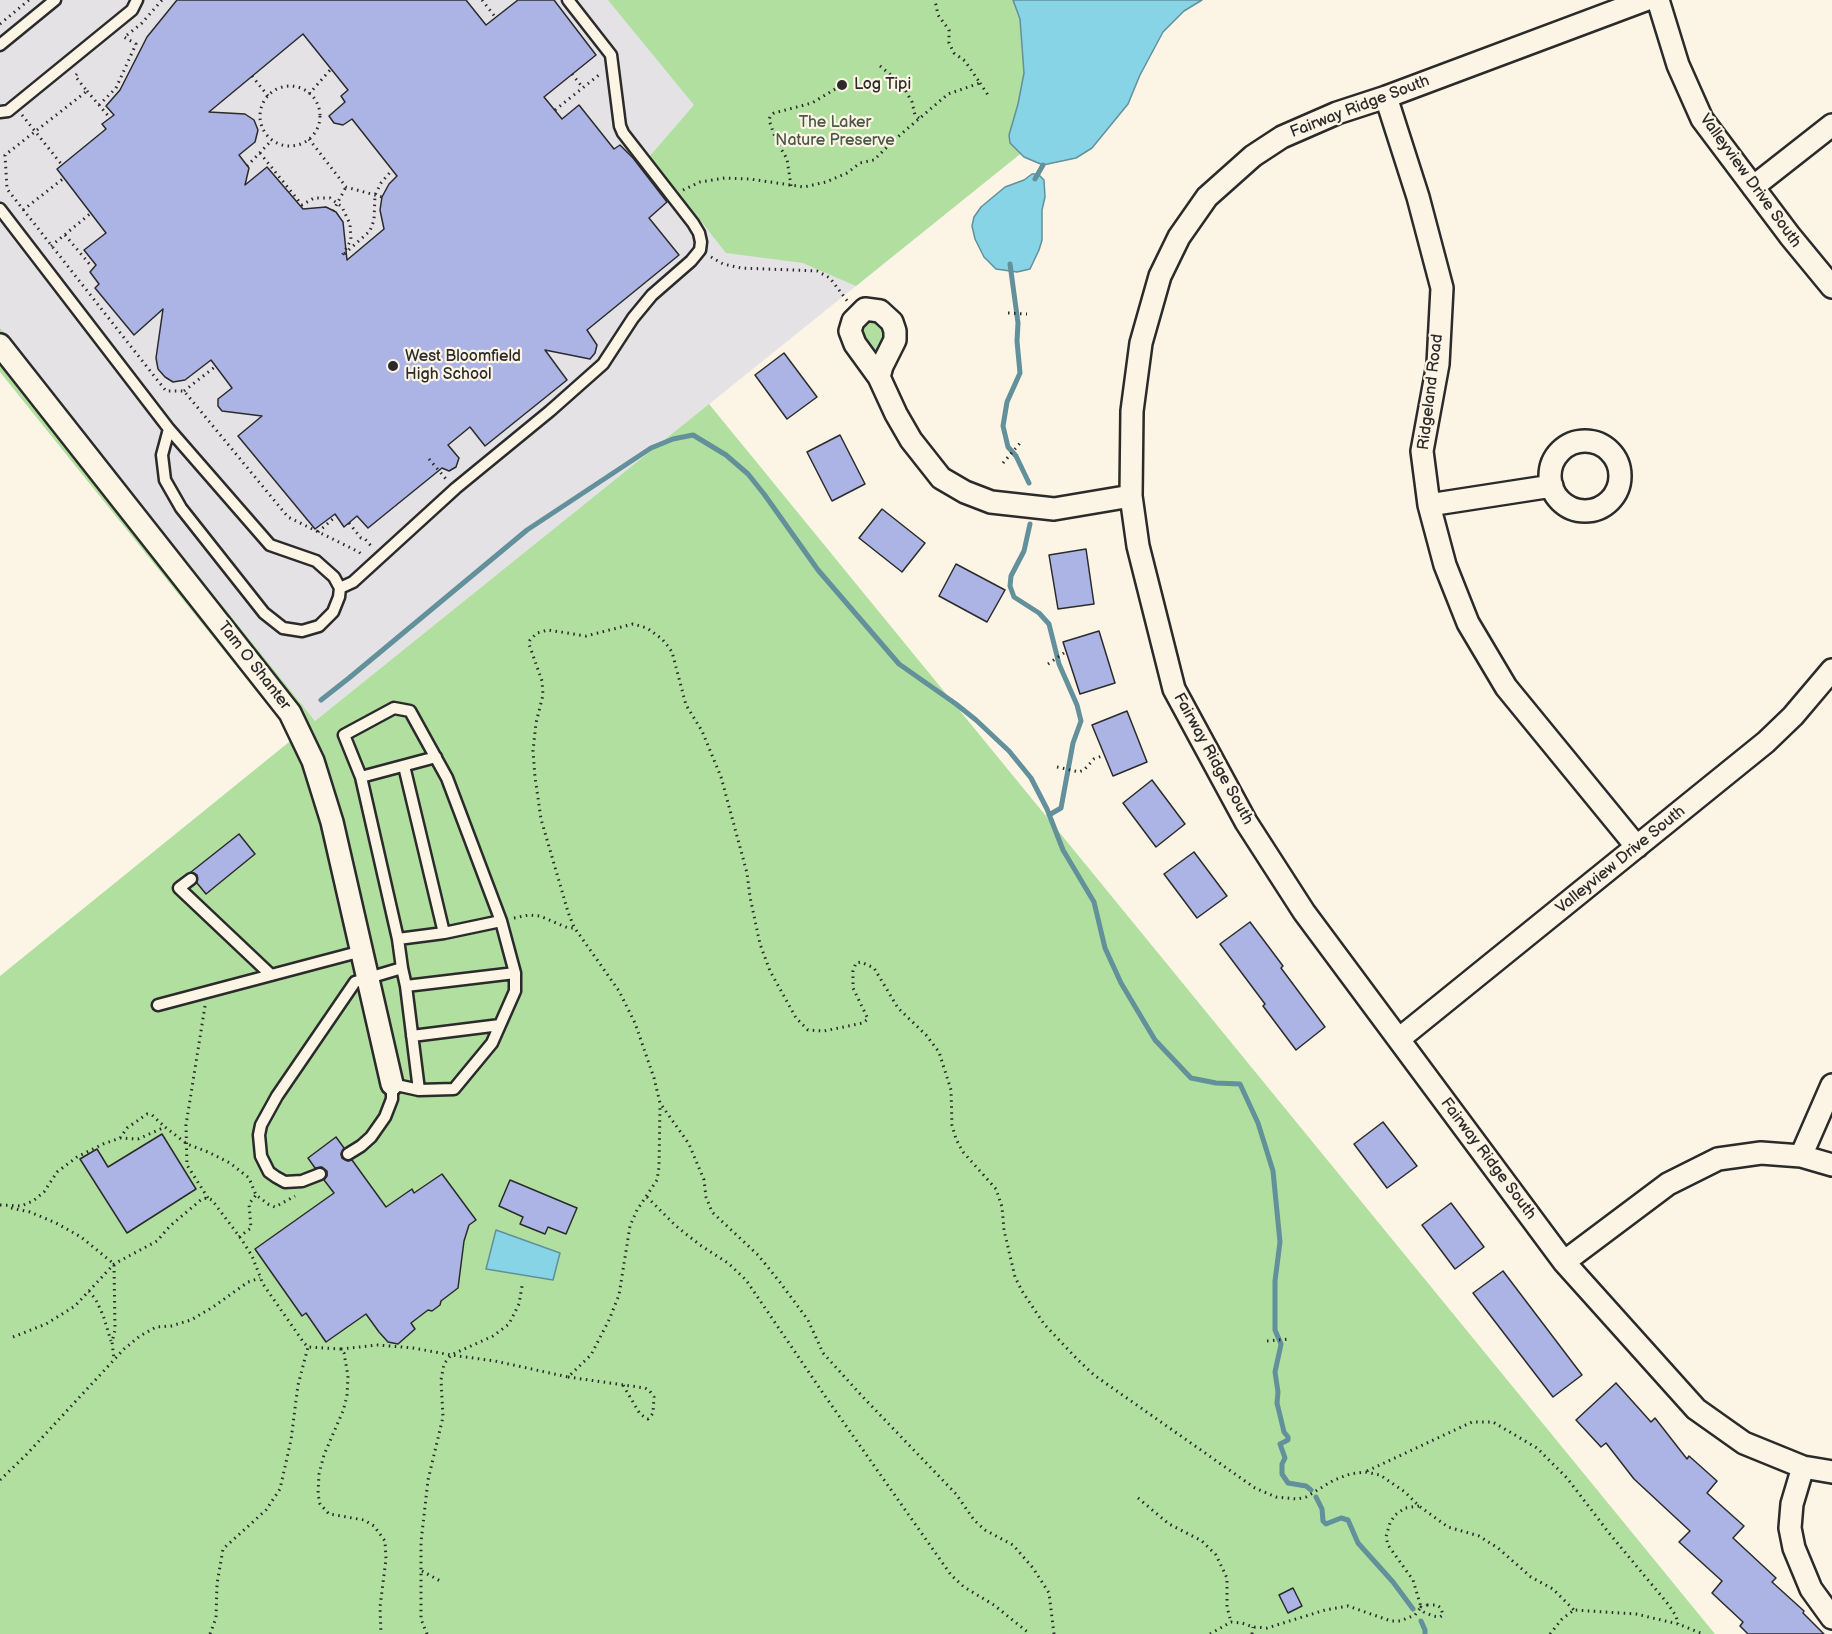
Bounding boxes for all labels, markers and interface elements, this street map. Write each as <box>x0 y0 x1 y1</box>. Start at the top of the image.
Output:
street label: Fairway Ridge South <box>1288 72 1432 142</box>
place label: Log Tipi <box>854 75 911 95</box>
marker: Log Tipi <box>835 78 849 92</box>
street label: Valleyview Drive South <box>1695 110 1805 252</box>
park label: The Laker Nature Preserve <box>775 113 895 151</box>
street label: Ridgeland Road <box>1414 333 1448 451</box>
place label: West Bloomfield High School <box>405 347 521 385</box>
marker: West Bloomfield High School <box>386 359 400 373</box>
street label: Tam O Shanter <box>213 618 295 714</box>
street label: Fairway Ridge South <box>1169 690 1257 828</box>
street label: Valleyview Drive South <box>1553 802 1689 918</box>
street label: Fairway Ridge South <box>1436 1094 1540 1224</box>

